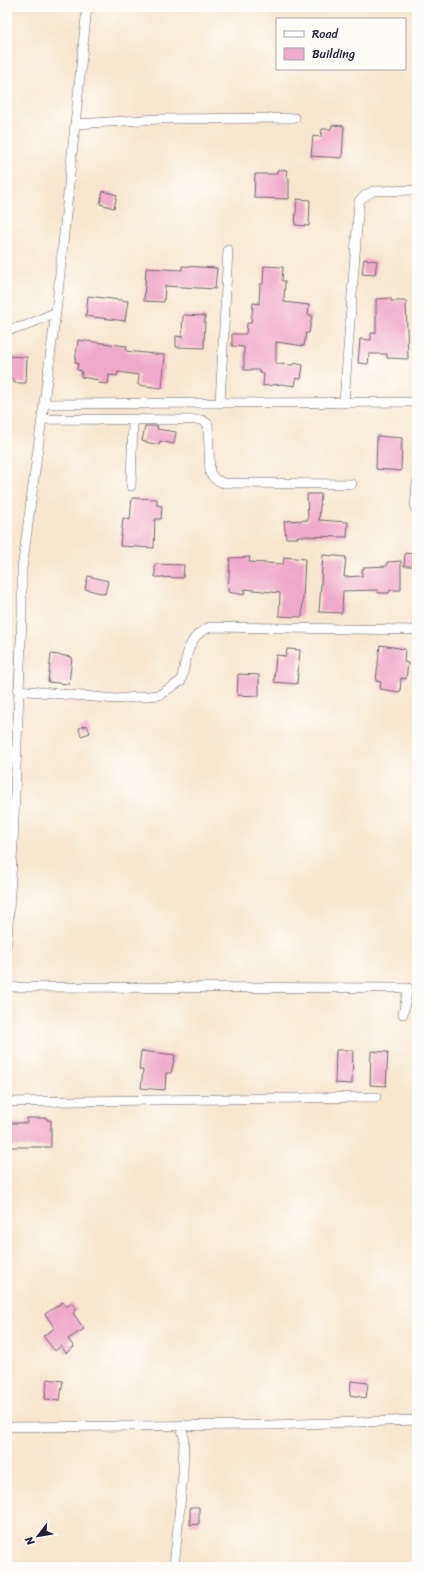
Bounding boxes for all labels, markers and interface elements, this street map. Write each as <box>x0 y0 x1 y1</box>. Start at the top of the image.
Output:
legend <box>276 18 406 70</box>
text: Road <box>312 23 339 45</box>
text: Building <box>312 43 355 65</box>
north arrow <box>18 1516 58 1556</box>
text: N <box>20 1532 40 1550</box>

